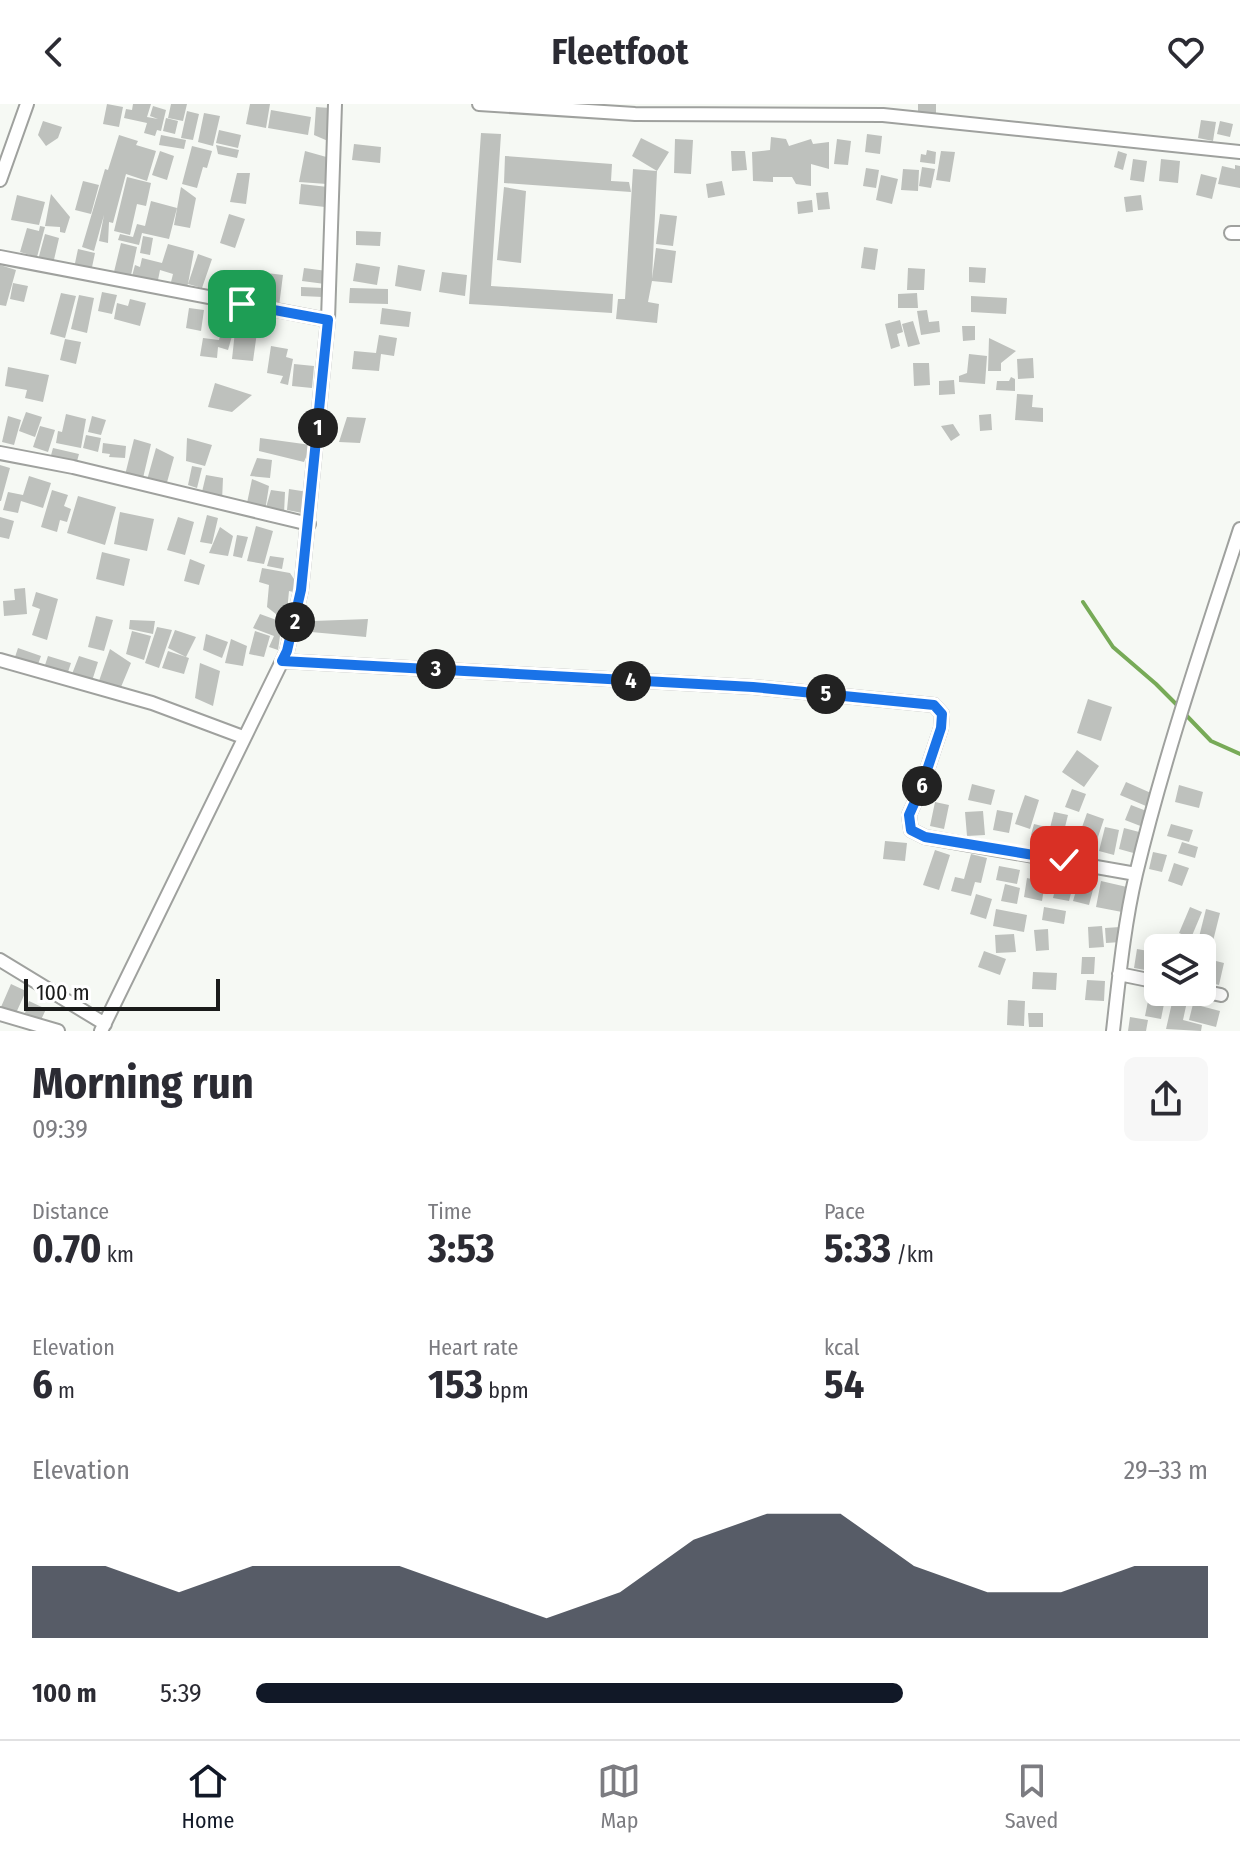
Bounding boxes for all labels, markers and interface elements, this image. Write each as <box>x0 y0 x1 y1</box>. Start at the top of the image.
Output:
icon: back <box>32 30 76 74</box>
text: Fleetfoot <box>552 30 688 74</box>
icon: heart <box>1164 30 1208 74</box>
pin <box>208 270 276 338</box>
icon: arrive <box>220 282 264 326</box>
pin: 1 <box>298 408 338 448</box>
text: 1 <box>313 414 323 441</box>
pin: 2 <box>275 602 315 642</box>
text: 2 <box>290 608 300 635</box>
pin: 3 <box>416 649 456 689</box>
text: 3 <box>431 655 441 682</box>
pin: 4 <box>611 661 651 701</box>
text: 4 <box>625 667 637 694</box>
pin: 5 <box>806 674 846 714</box>
text: 5 <box>821 680 831 707</box>
pin: 6 <box>902 766 942 806</box>
text: 6 <box>916 772 928 799</box>
pin <box>1030 826 1098 894</box>
icon: check <box>1042 838 1086 882</box>
map controls <box>1144 934 1216 1006</box>
button: layers <box>1144 934 1216 1006</box>
scale bar <box>24 975 220 1011</box>
text: 100 m <box>36 979 90 1006</box>
text: Morning run <box>32 1057 254 1110</box>
button: share <box>1124 1057 1208 1141</box>
text: 09:39 <box>32 1114 88 1145</box>
text: Distance <box>32 1198 109 1225</box>
text: Time <box>428 1198 472 1225</box>
text: Pace <box>824 1198 865 1225</box>
text: 0.70 <box>32 1225 102 1273</box>
text: 3:53 <box>428 1225 495 1273</box>
text: 5:33 <box>824 1225 891 1273</box>
text: km <box>102 1241 134 1268</box>
text: /km <box>891 1241 934 1268</box>
text: Elevation <box>32 1334 115 1361</box>
text: Heart rate <box>428 1334 518 1361</box>
text: kcal <box>824 1334 860 1361</box>
text: 6 <box>32 1361 53 1409</box>
text: 153 <box>428 1361 483 1409</box>
text: 54 <box>824 1361 864 1409</box>
text: m <box>53 1377 75 1404</box>
text: bpm <box>483 1377 529 1404</box>
text: Elevation <box>32 1455 130 1486</box>
text: 29–33 m <box>1124 1455 1208 1486</box>
text: 100 m <box>32 1678 97 1709</box>
text: 5:39 <box>160 1678 202 1709</box>
tab: Home <box>182 1759 234 1834</box>
tab: Map <box>597 1759 641 1834</box>
tab: Saved <box>1005 1759 1058 1834</box>

